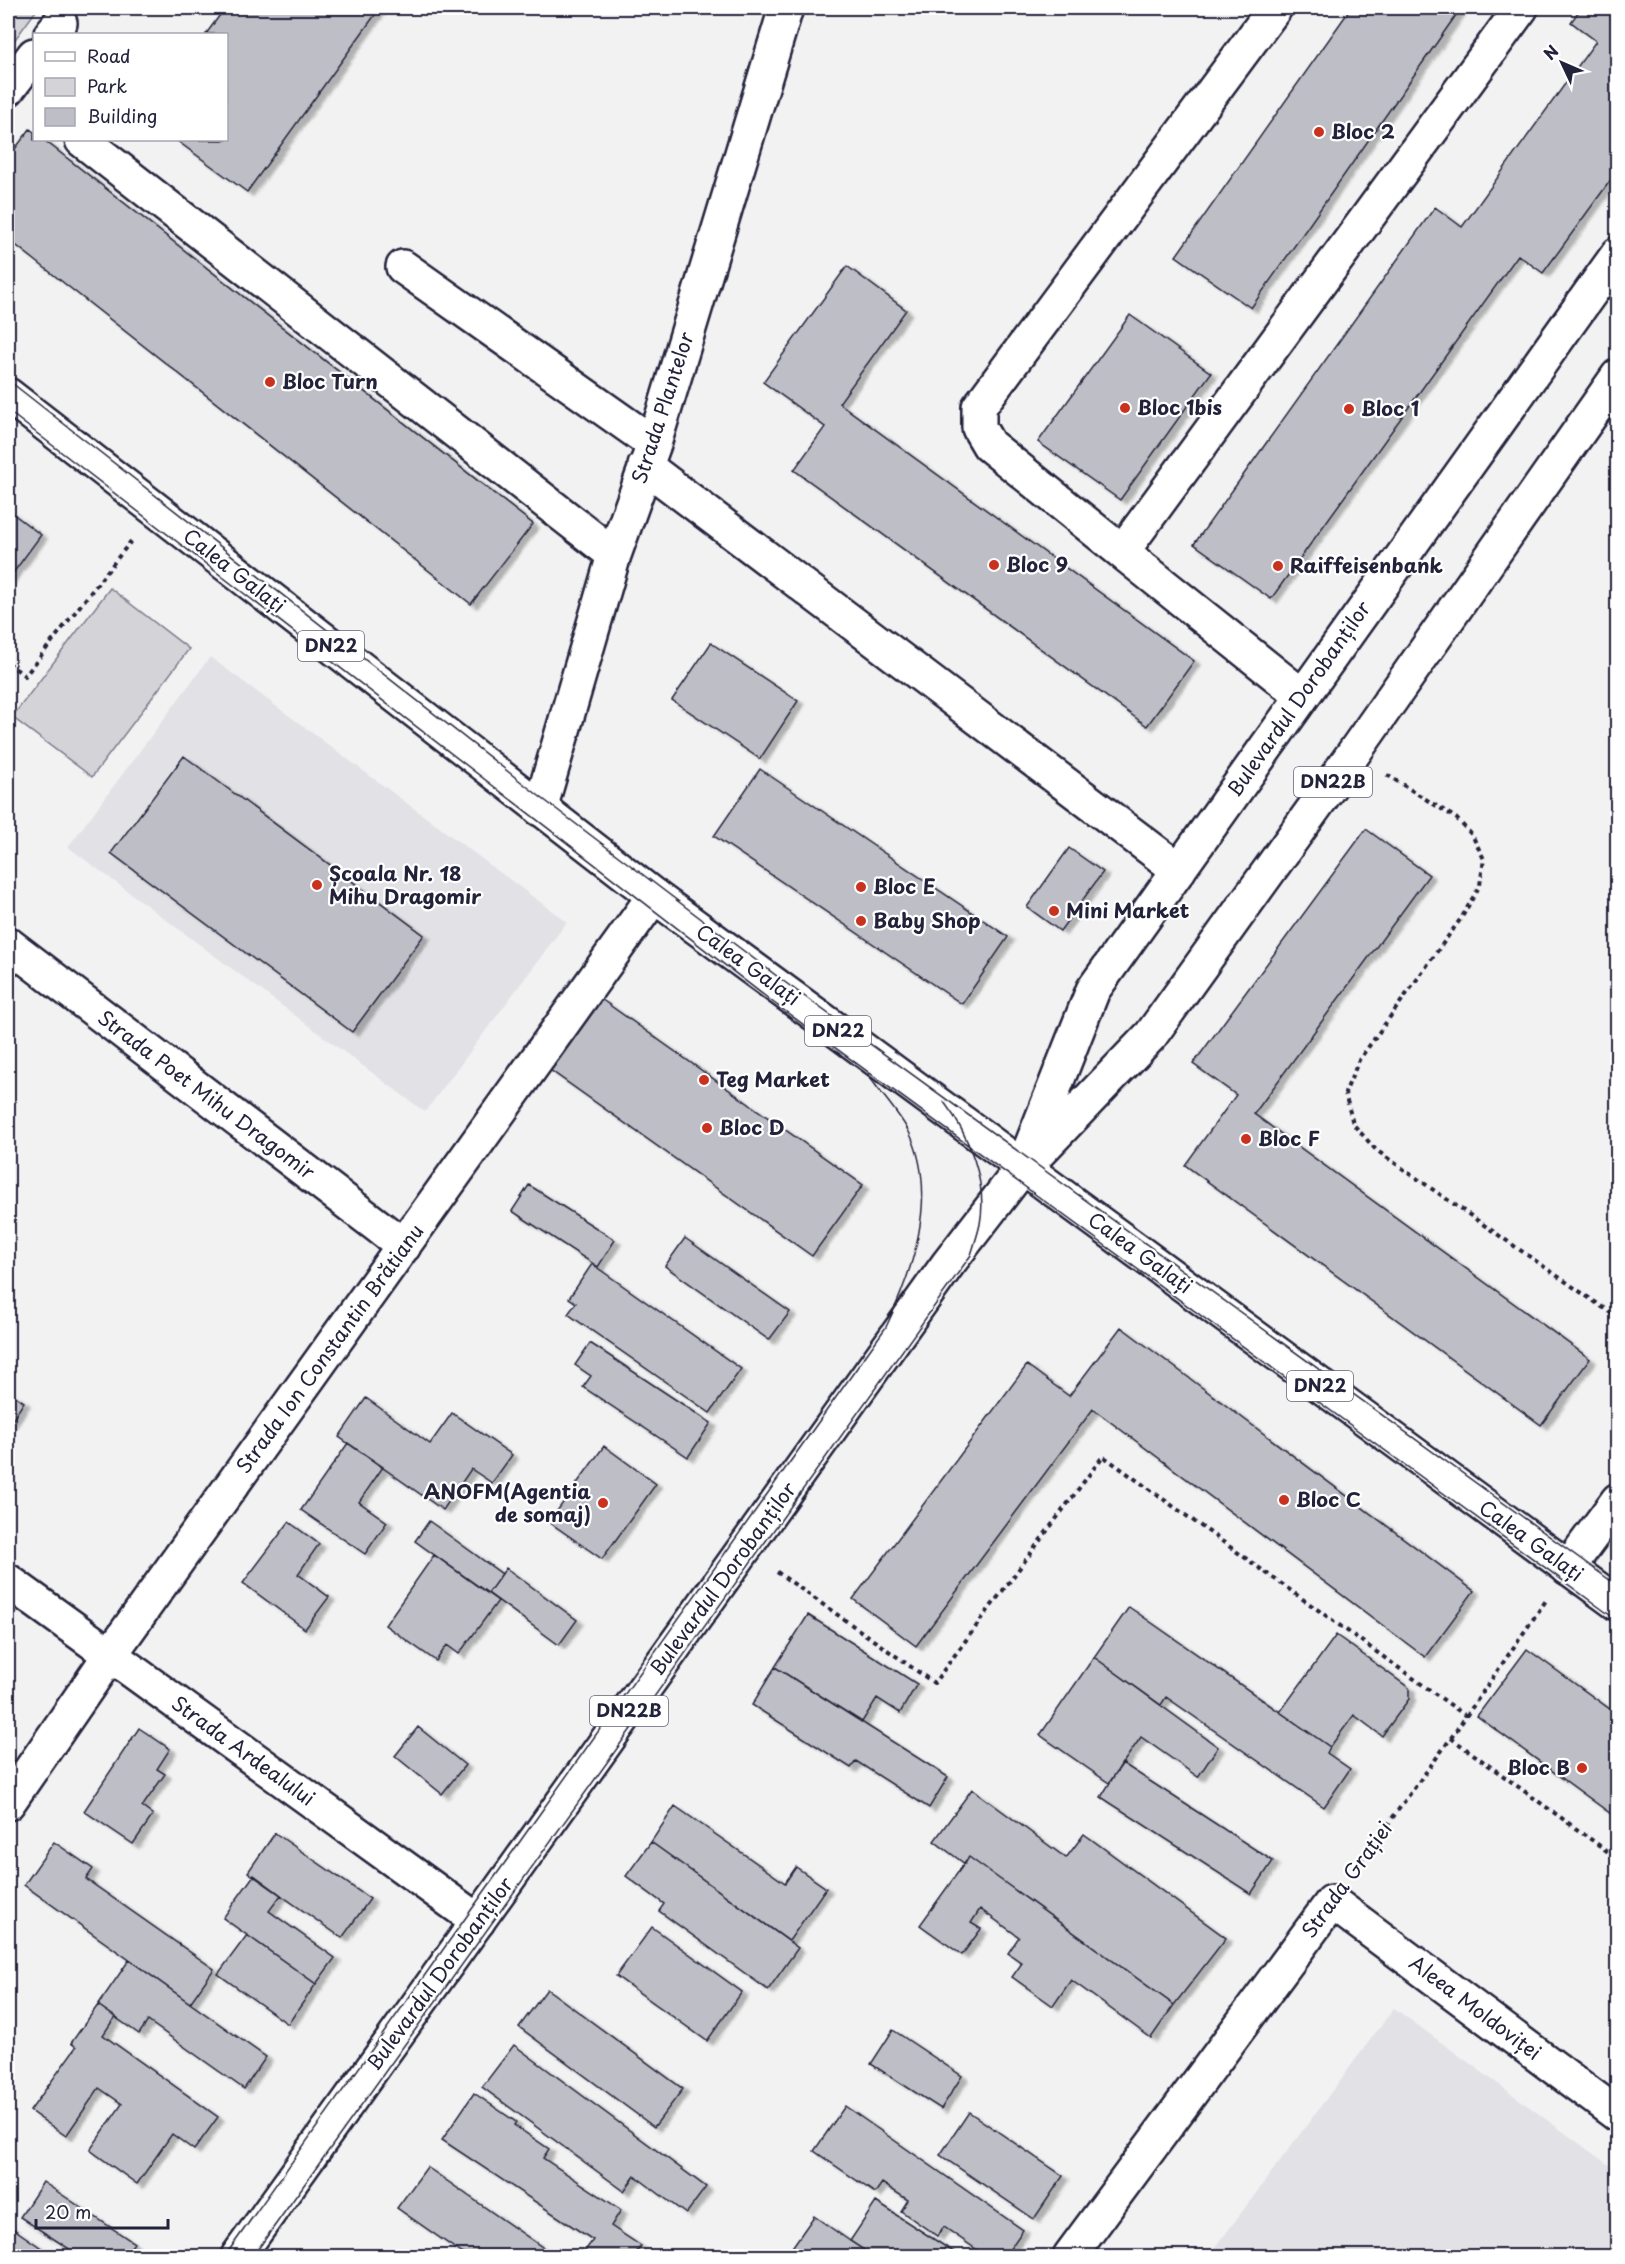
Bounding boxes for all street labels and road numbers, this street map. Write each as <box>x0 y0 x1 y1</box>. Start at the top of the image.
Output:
street label: Strada Plantelor <box>623 327 701 487</box>
street label: Calea Galați <box>177 521 292 620</box>
street label: Bulevardul Dorobanților <box>1219 594 1378 802</box>
road number: DN22 <box>298 631 364 661</box>
road number: DN22B <box>1294 767 1372 797</box>
street label: Calea Galați <box>690 916 807 1012</box>
street label: Strada Poet Mihu Dragomir <box>92 1002 321 1186</box>
road number: DN22 <box>805 1016 871 1046</box>
street label: Calea Galați <box>1082 1204 1199 1300</box>
street label: Strada Ion Constantin Brătianu <box>228 1217 430 1479</box>
road number: DN22 <box>1287 1371 1353 1401</box>
street label: Bulevardul Dorobanților <box>642 1475 803 1681</box>
street label: Calea Galați <box>1473 1492 1590 1588</box>
street label: Strada Ardealului <box>166 1688 322 1813</box>
road number: DN22B <box>590 1696 668 1726</box>
street label: Strada Grației <box>1294 1815 1399 1944</box>
street label: Bulevardul Dorobanților <box>359 1870 520 2076</box>
street label: Aleea Moldoviței <box>1403 1948 1548 2067</box>

